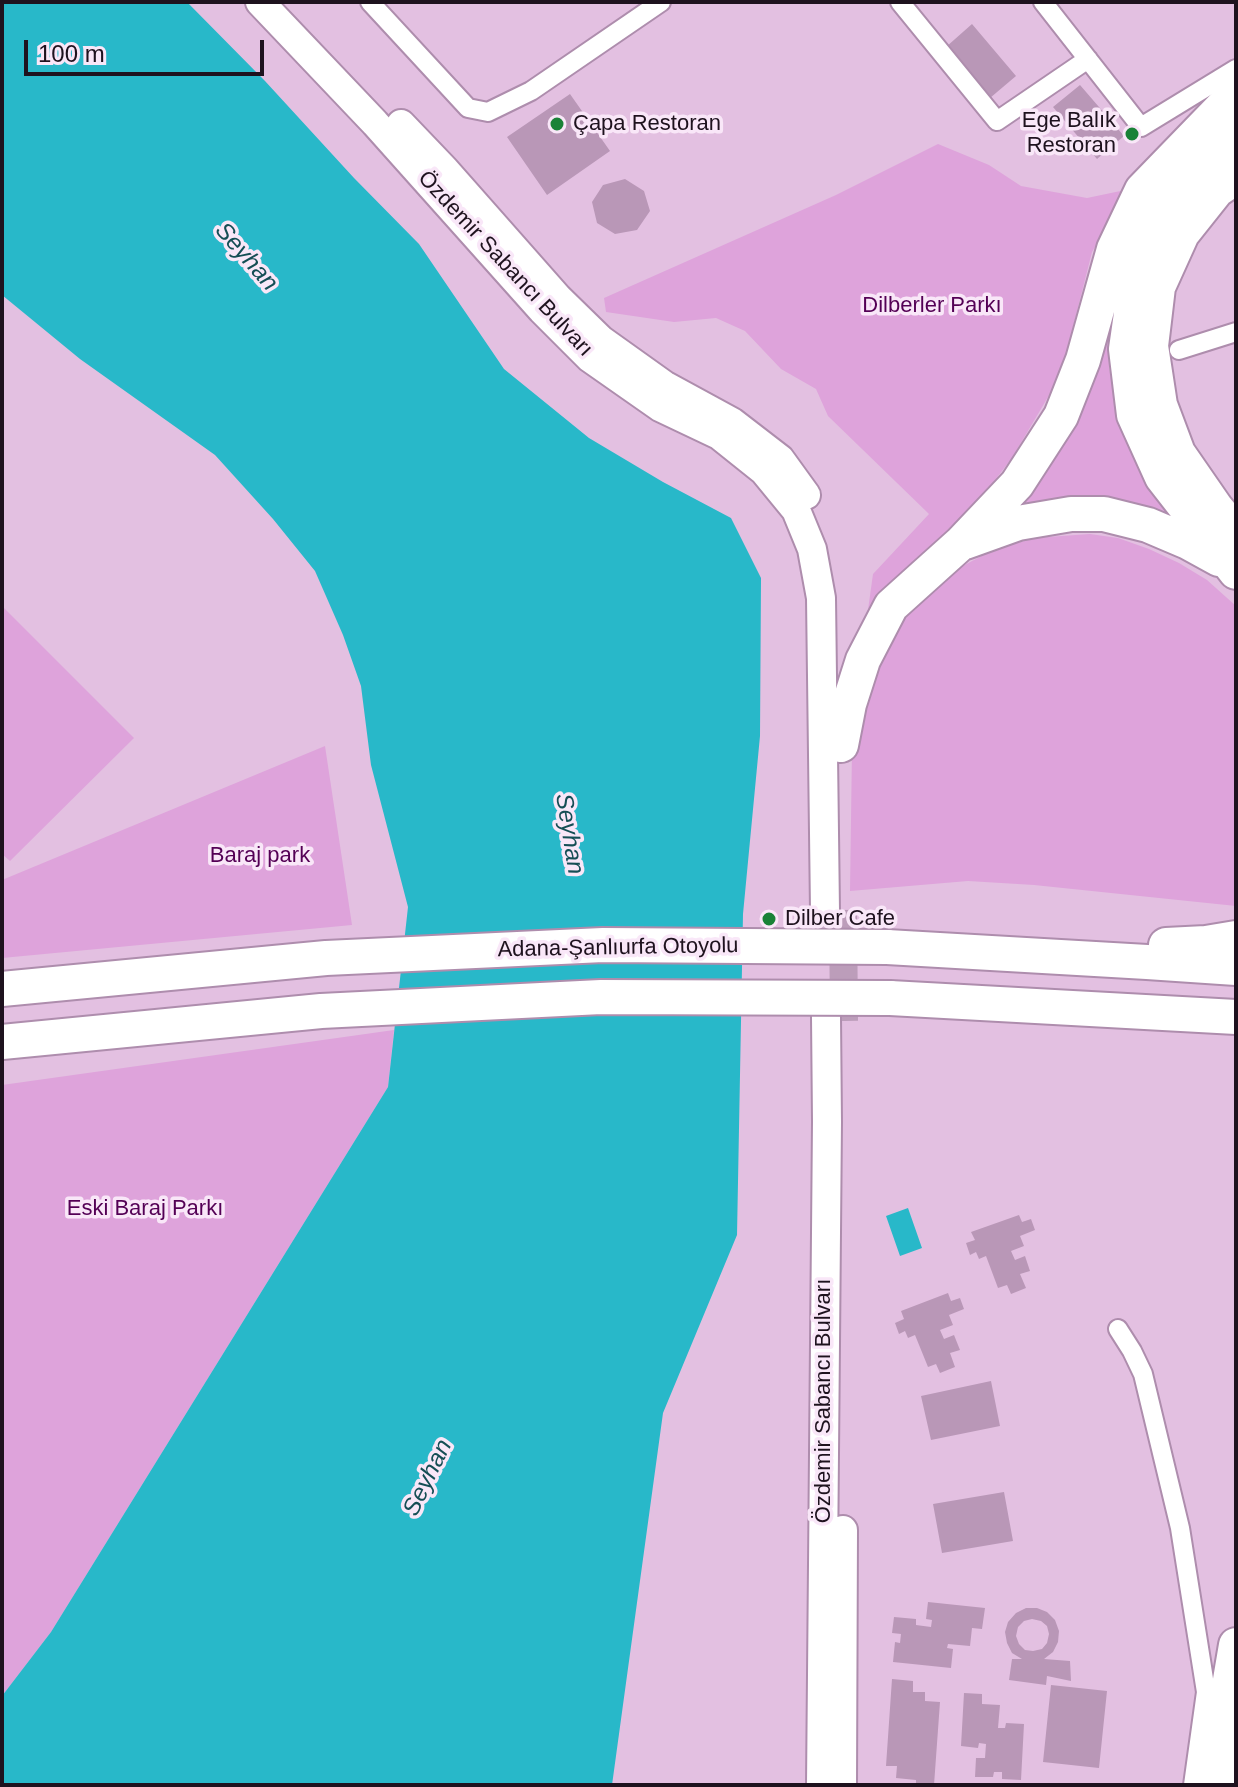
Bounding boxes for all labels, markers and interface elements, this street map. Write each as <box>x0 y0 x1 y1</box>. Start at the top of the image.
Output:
scale bar <box>28 24 268 74</box>
text: 100 m <box>38 40 105 67</box>
place label: Ege Balık Restoran <box>1022 108 1116 160</box>
place label: Çapa Restoran <box>573 111 721 137</box>
marker: Çapa Restoran <box>548 115 566 133</box>
marker: Ege Balık Restoran <box>1123 125 1141 143</box>
street label: Özdemir Sabancı Bulvarı <box>412 166 598 362</box>
water label: Seyhan <box>208 217 284 297</box>
park label: Dilberler Parkı <box>862 293 1002 319</box>
water label: Seyhan <box>548 792 590 876</box>
park label: Baraj park <box>210 843 310 869</box>
place label: Dilber Cafe <box>785 906 895 932</box>
marker: Dilber Cafe <box>760 910 778 928</box>
street label: Adana-Şanlıurfa Otoyolu <box>497 933 739 963</box>
park label: Eski Baraj Parkı <box>67 1196 223 1222</box>
street label: Özdemir Sabancı Bulvarı <box>811 1279 837 1523</box>
water label: Seyhan <box>397 1435 459 1521</box>

